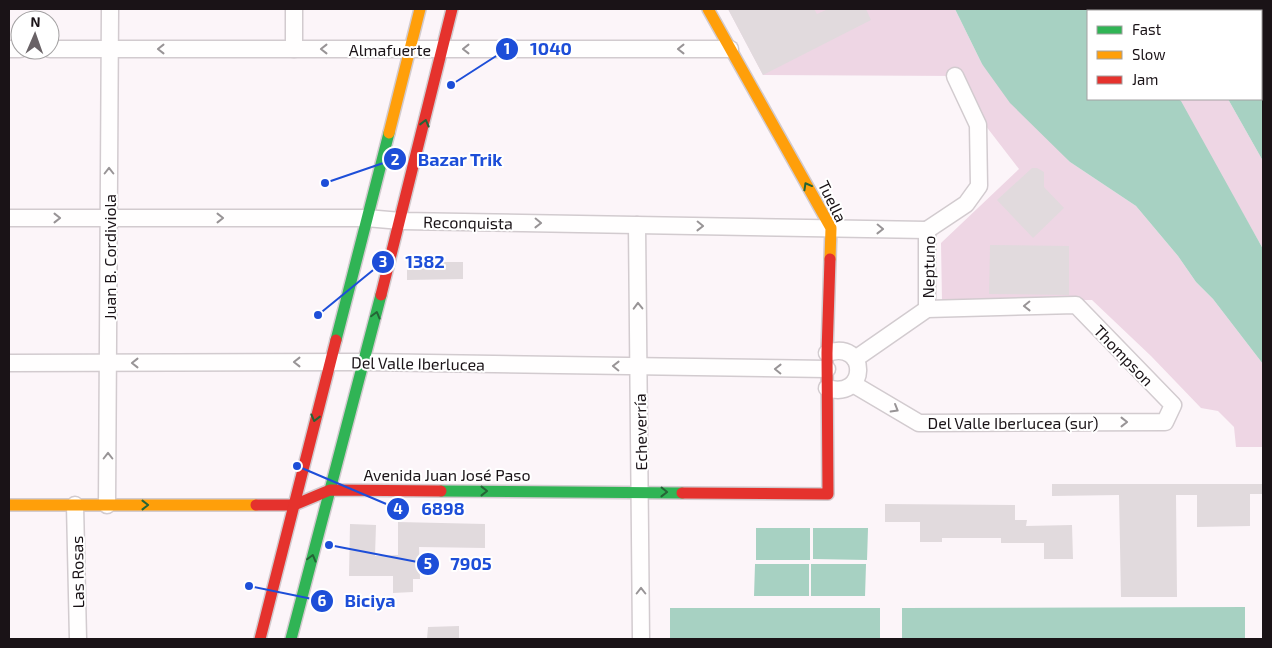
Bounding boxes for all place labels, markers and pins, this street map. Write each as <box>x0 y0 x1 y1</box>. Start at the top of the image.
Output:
callout: 1040 <box>495 32 582 65</box>
callout: Bazar Trik <box>383 143 513 176</box>
callout: 1382 <box>370 245 455 278</box>
callout: 6898 <box>386 492 475 525</box>
callout: 7905 <box>415 547 502 580</box>
callout: Biciya <box>310 585 406 618</box>

